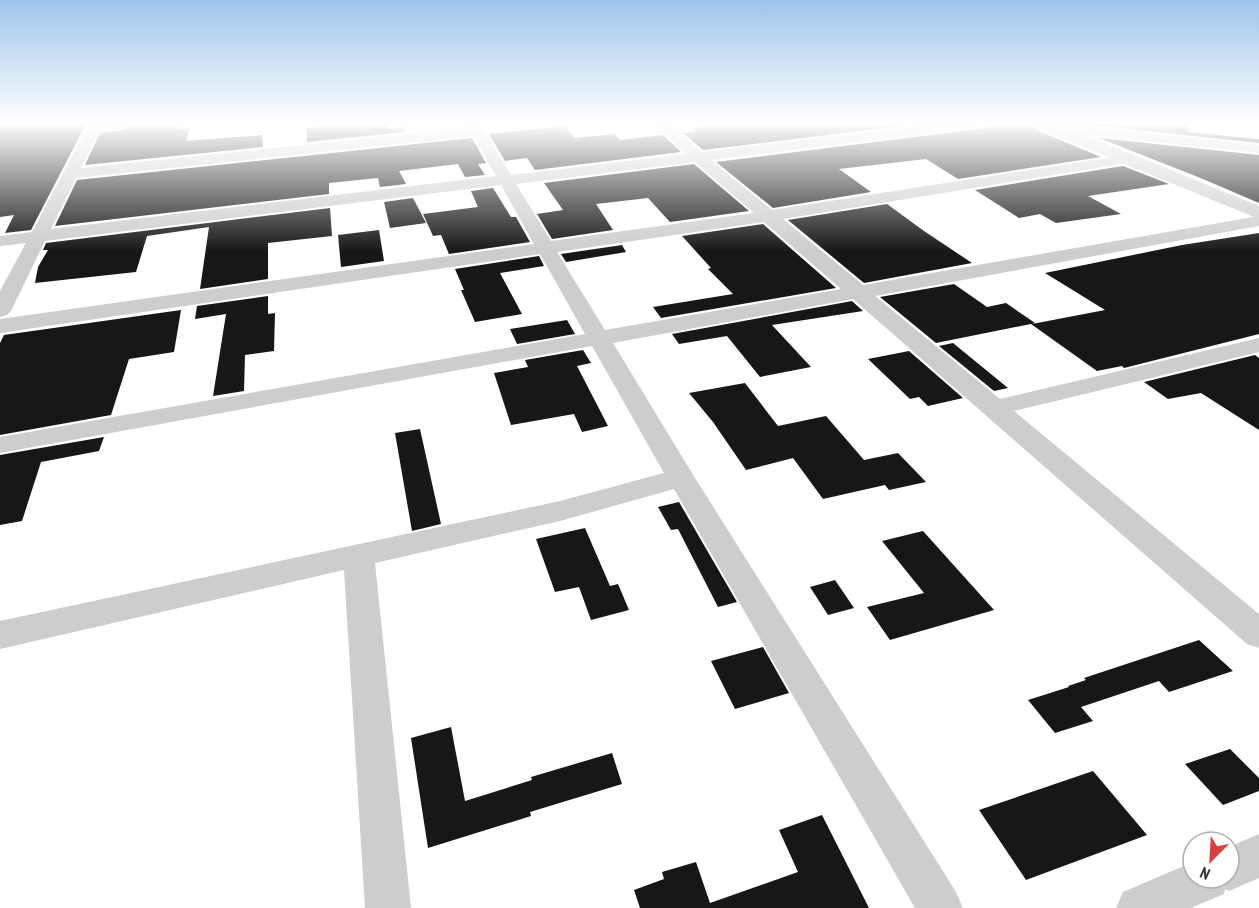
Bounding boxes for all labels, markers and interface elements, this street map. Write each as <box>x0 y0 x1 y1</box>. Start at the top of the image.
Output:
north arrow <box>1181 830 1241 890</box>
text: N <box>1197 863 1213 885</box>

